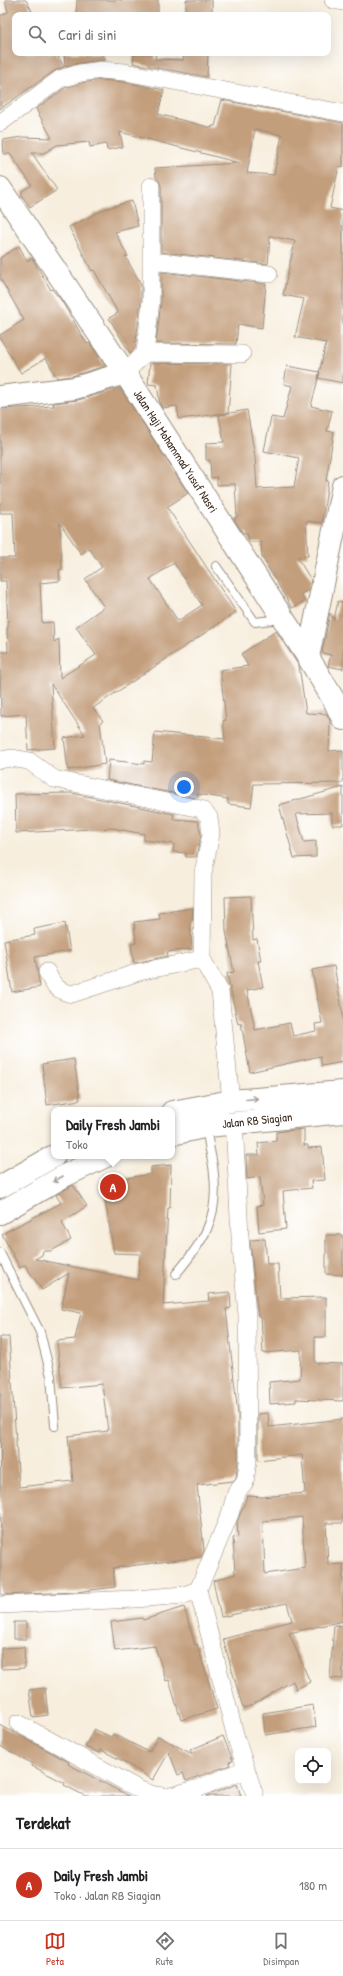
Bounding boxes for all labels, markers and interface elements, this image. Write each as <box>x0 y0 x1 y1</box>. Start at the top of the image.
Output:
search box <box>12 12 331 56</box>
icon: search <box>26 23 48 45</box>
text: Cari di sini <box>58 24 117 45</box>
street label: Jalan Haji Mohammad Yusuf Nasri <box>130 386 222 516</box>
your location <box>174 777 194 797</box>
one-way arrow <box>245 1096 258 1103</box>
popup <box>51 1107 175 1159</box>
street label: Jalan RB Siagian <box>221 1108 293 1132</box>
text: Daily Fresh Jambi <box>66 1114 160 1135</box>
text: Toko <box>66 1135 88 1153</box>
pin: A <box>100 1172 126 1202</box>
one-way arrow <box>52 1176 64 1184</box>
map controls <box>295 1748 331 1784</box>
button: locate <box>295 1748 331 1784</box>
text: Terdekat <box>16 1811 70 1834</box>
text: Daily Fresh Jambi <box>54 1865 148 1886</box>
text: A <box>26 1876 32 1894</box>
text: 180 m <box>299 1876 327 1894</box>
text: Toko · Jalan RB Siagian <box>54 1886 161 1904</box>
tab: Peta <box>44 1930 66 1968</box>
tab: Rute <box>154 1930 176 1968</box>
tab: Disimpan <box>263 1930 299 1968</box>

